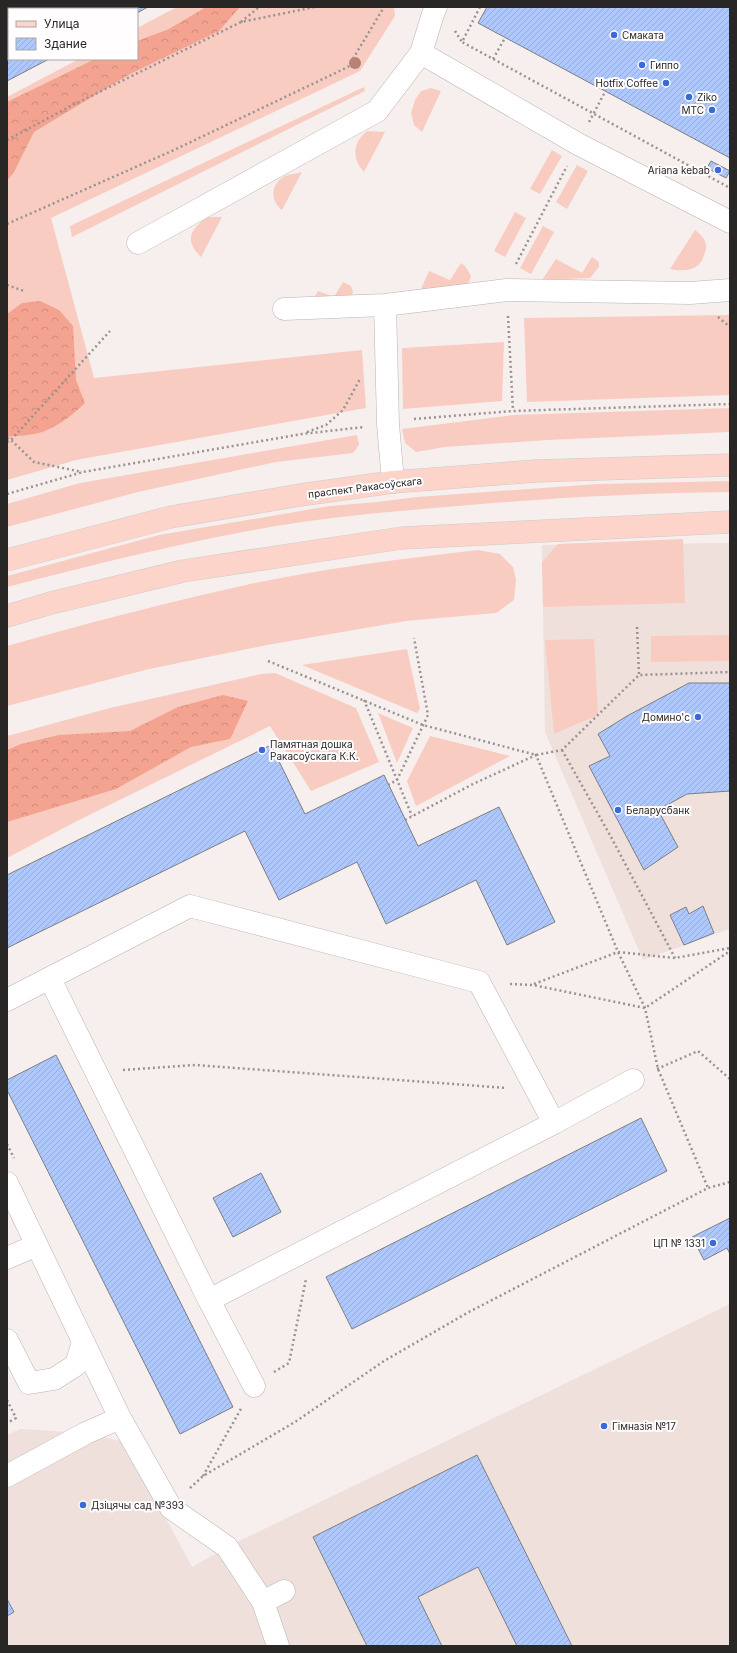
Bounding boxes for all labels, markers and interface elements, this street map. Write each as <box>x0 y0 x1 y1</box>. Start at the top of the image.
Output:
legend <box>8 8 138 60</box>
text: Улица <box>44 16 79 31</box>
place label: Смаката <box>622 29 664 41</box>
marker: Смаката <box>609 30 619 40</box>
text: Здание <box>44 36 87 51</box>
place label: Гиппо <box>650 59 679 71</box>
marker: Гиппо <box>637 60 647 70</box>
place label: Hotfix Coffee <box>595 77 658 89</box>
marker: Hotfix Coffee <box>661 78 671 88</box>
place label: Ziko <box>697 91 717 103</box>
marker: Ziko <box>684 92 694 102</box>
place label: МТС <box>682 104 704 116</box>
marker: МТС <box>707 105 717 115</box>
place label: Ariana kebab <box>648 164 710 176</box>
marker: Ariana kebab <box>713 165 723 175</box>
street label: праспект Ракасоўскага <box>307 474 423 500</box>
place label: Домино'c <box>642 711 690 723</box>
marker: Домино'c <box>693 712 703 722</box>
place label: Памятная дошка Ракасоўскага К.К. <box>270 738 359 762</box>
marker: Памятная дошка Ракасоўскага К.К. <box>257 745 267 755</box>
place label: Беларусбанк <box>626 804 690 816</box>
marker: Беларусбанк <box>613 805 623 815</box>
place label: ЦП № 1331 <box>653 1237 705 1249</box>
marker: ЦП № 1331 <box>708 1238 718 1248</box>
place label: Гімназія №17 <box>612 1420 676 1432</box>
marker: Гімназія №17 <box>599 1421 609 1431</box>
place label: Дзіцячы сад №393 <box>91 1499 184 1511</box>
marker: Дзіцячы сад №393 <box>78 1500 88 1510</box>

